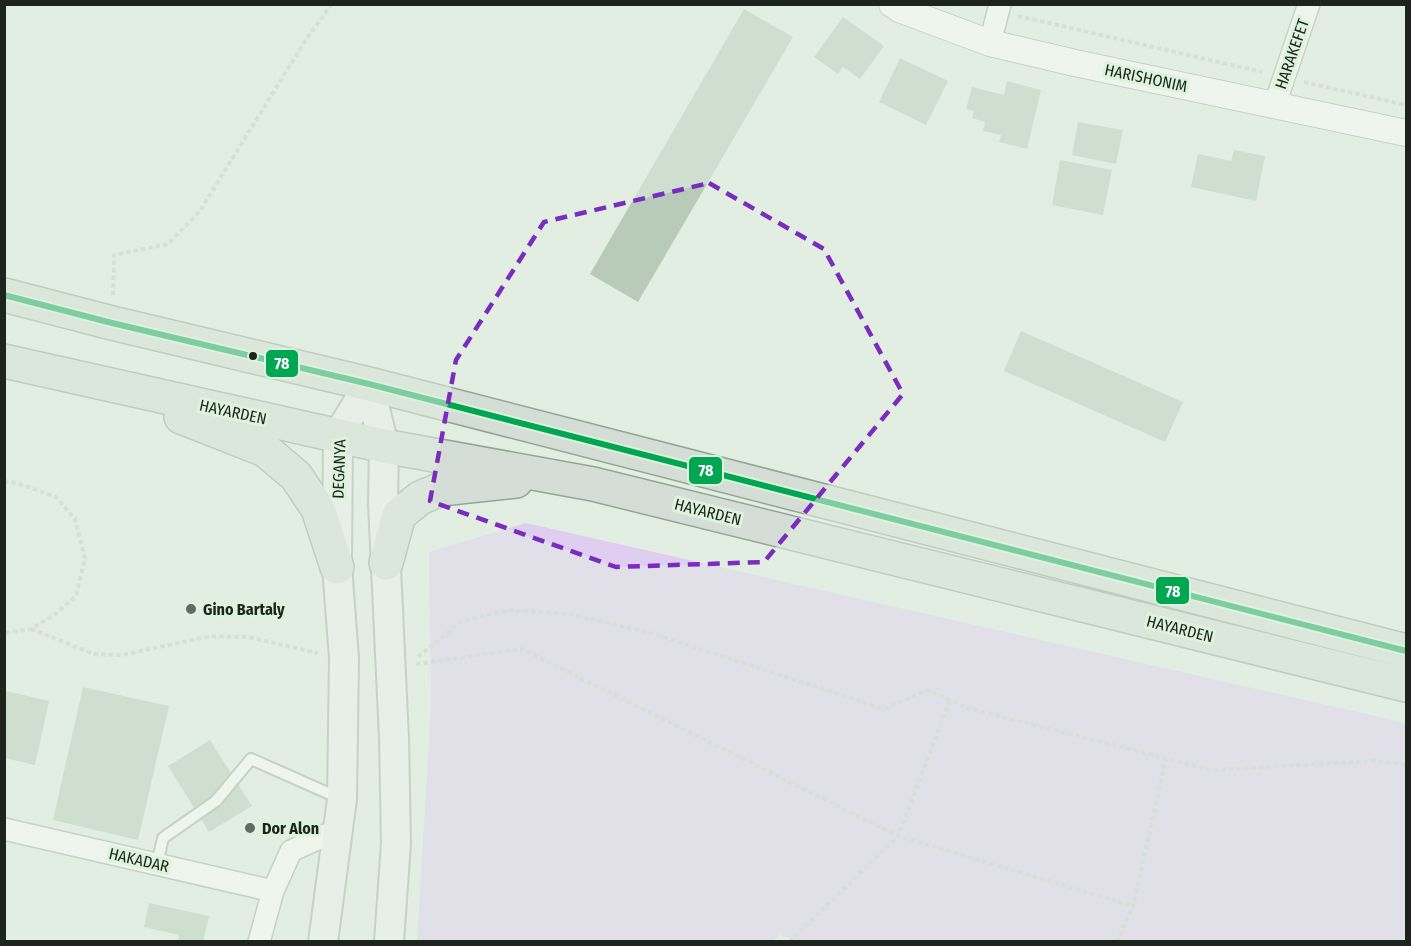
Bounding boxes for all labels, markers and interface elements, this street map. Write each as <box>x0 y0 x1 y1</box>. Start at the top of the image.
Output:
street label: HARAKEFET <box>1271 16 1313 92</box>
street label: HARISHONIM <box>1103 60 1189 96</box>
line badge: 78 <box>265 349 299 378</box>
unlabelled marker <box>247 350 259 362</box>
text: 78 <box>274 354 290 373</box>
street label: HAYARDEN <box>198 396 268 428</box>
street label: DEGANYA <box>328 438 350 499</box>
line badge: 78 <box>688 456 723 485</box>
text: 78 <box>698 461 714 480</box>
street label: HAYARDEN <box>673 495 743 529</box>
line badge: 78 <box>1155 576 1190 605</box>
text: 78 <box>1165 582 1181 601</box>
place label: Gino Bartaly <box>203 600 285 619</box>
marker: Gino Bartaly <box>184 602 198 616</box>
street label: HAYARDEN <box>1145 612 1215 646</box>
place label: Dor Alon <box>262 819 319 838</box>
marker: Dor Alon <box>243 821 257 835</box>
street label: HAKADAR <box>107 844 171 876</box>

